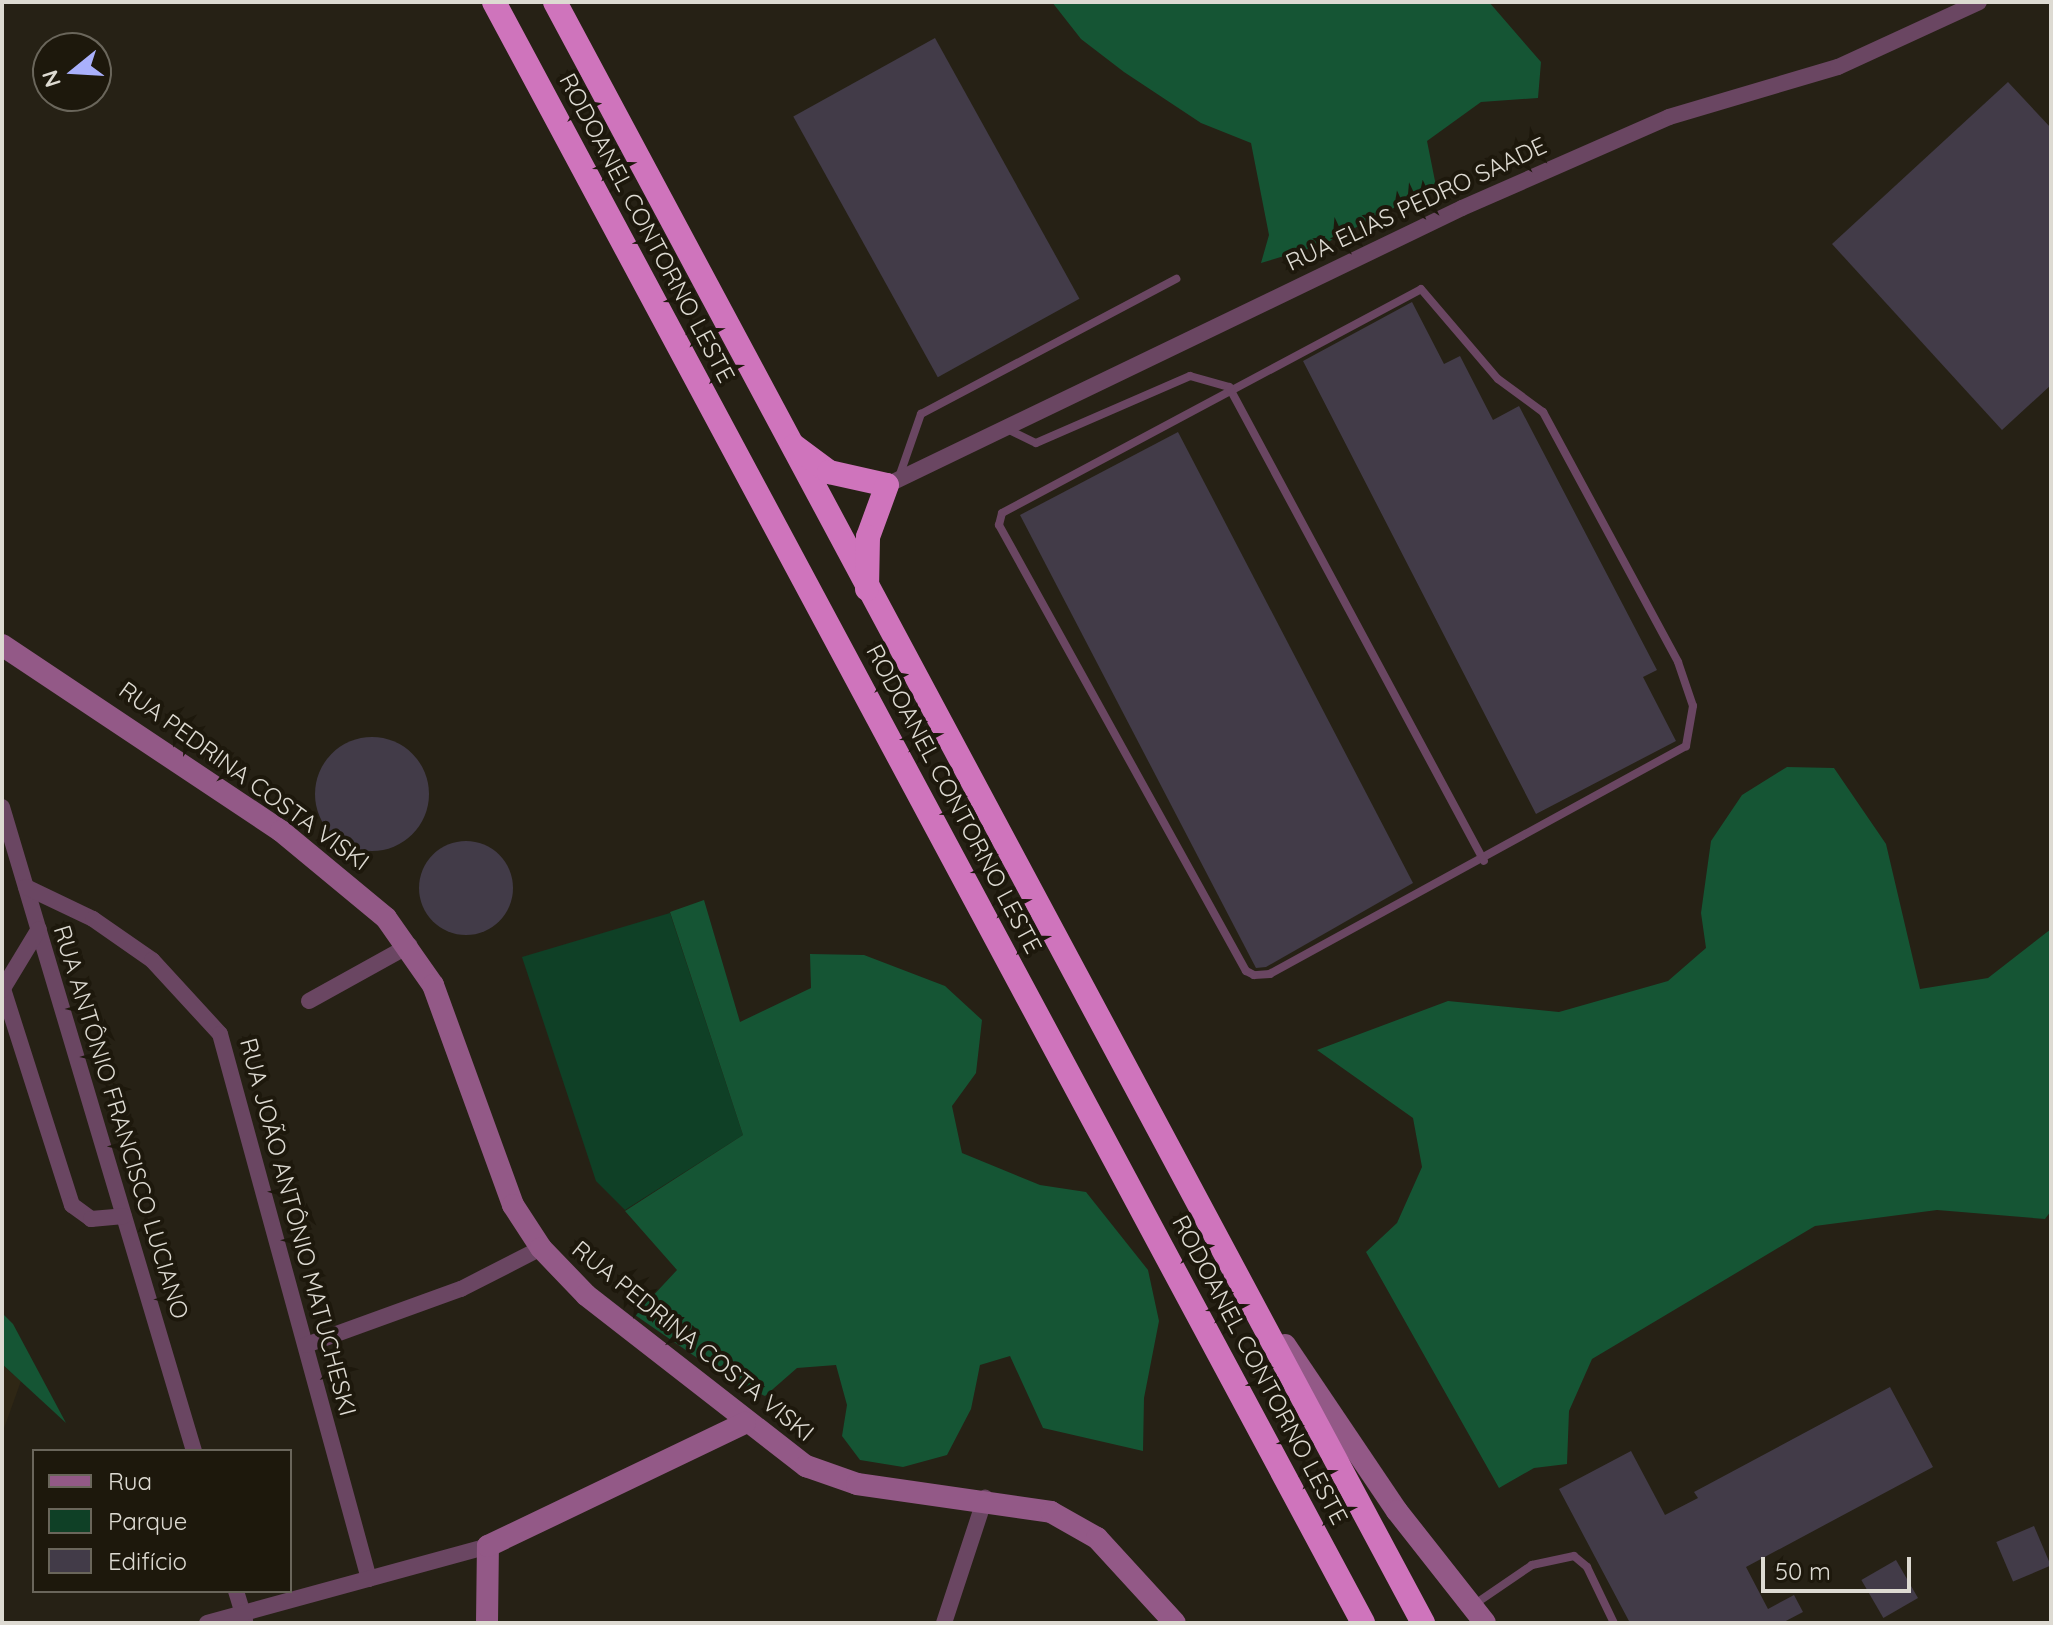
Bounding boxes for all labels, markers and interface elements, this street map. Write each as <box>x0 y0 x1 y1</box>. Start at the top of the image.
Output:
north arrow <box>32 32 112 112</box>
text: N <box>35 67 67 91</box>
street label: RODOANEL CONTORNO LESTE <box>553 68 741 388</box>
street label: RUA ELIAS PEDRO SAADE <box>1281 131 1551 277</box>
street label: RODOANEL CONTORNO LESTE <box>860 639 1048 959</box>
street label: RUA PEDRINA COSTA VISKI <box>113 676 375 876</box>
street label: RUA ANTÔNIO FRANCISCO LUCIANO <box>47 922 195 1322</box>
street label: RUA JOÃO ANTÔNIO MATUCHESKI <box>234 1035 362 1419</box>
street label: RODOANEL CONTORNO LESTE <box>1166 1210 1354 1530</box>
street label: RUA PEDRINA COSTA VISKI <box>566 1235 820 1447</box>
legend <box>32 1449 292 1593</box>
text: Rua <box>108 1466 152 1496</box>
text: Parque <box>108 1506 187 1536</box>
scale bar <box>1765 1541 1915 1591</box>
text: Edifício <box>108 1546 187 1576</box>
text: 50 m <box>1775 1556 1831 1586</box>

